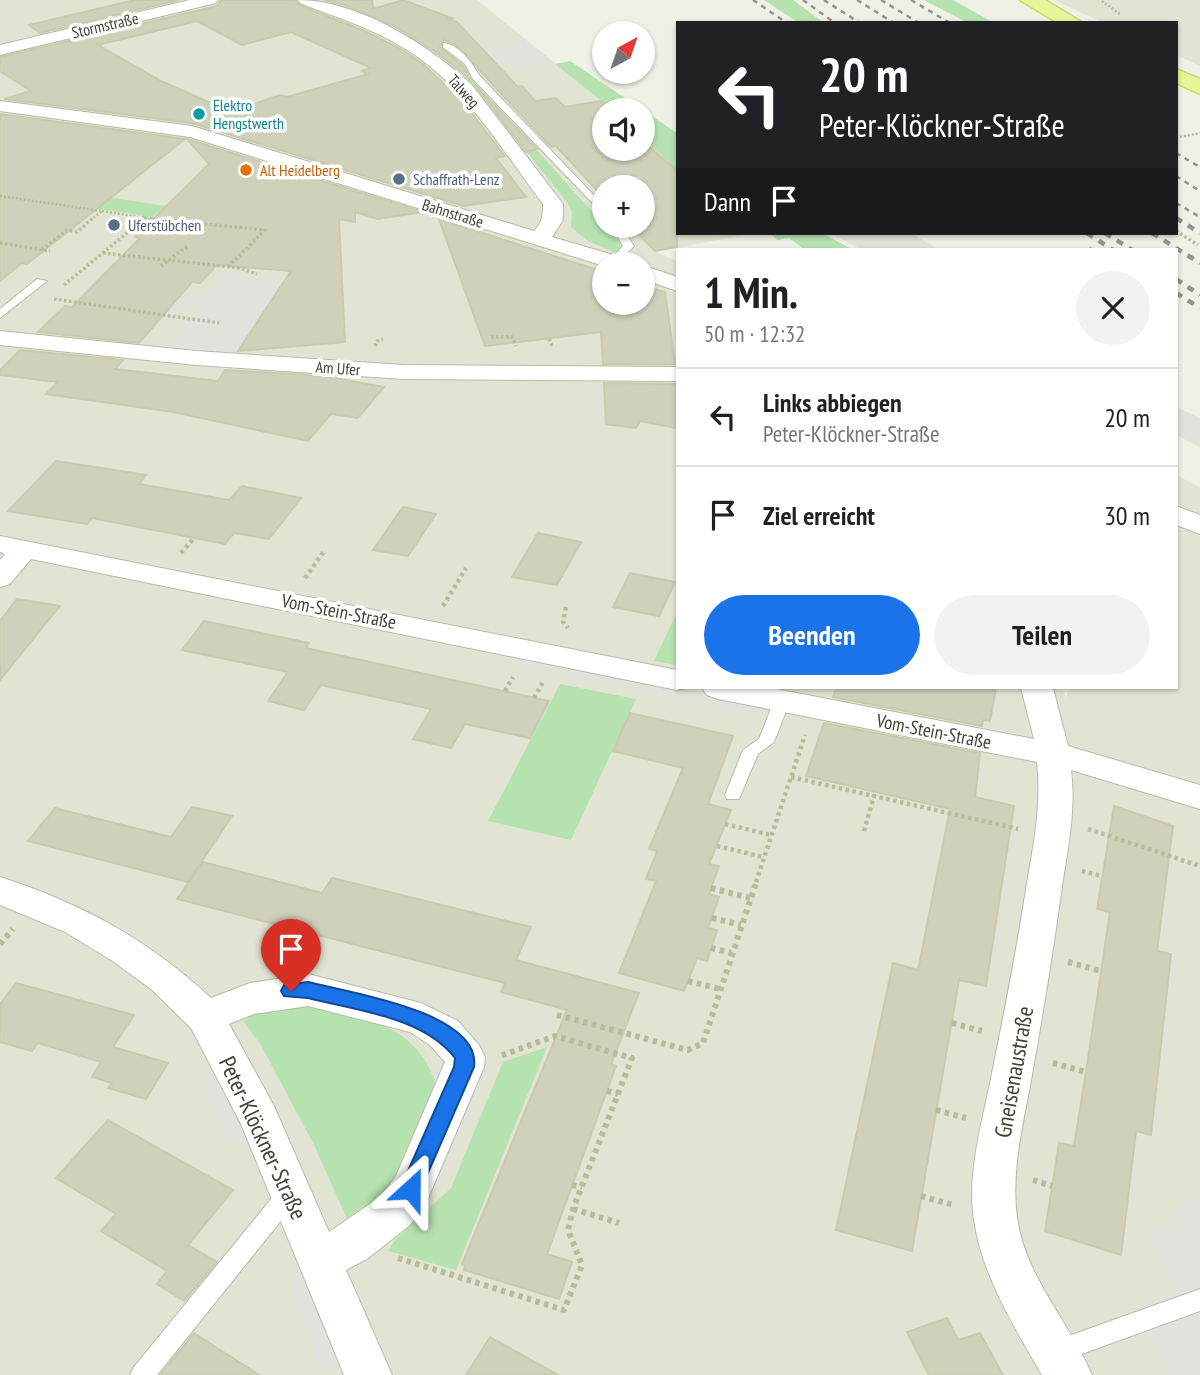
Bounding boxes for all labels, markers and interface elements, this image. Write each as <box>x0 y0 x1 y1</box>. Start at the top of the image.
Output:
street label: Stormstraße <box>70 8 140 42</box>
north arrow <box>592 21 654 84</box>
map controls <box>592 21 655 315</box>
text: 20 m <box>819 42 908 106</box>
icon: left <box>704 49 795 140</box>
street label: Talweg <box>444 70 484 112</box>
place label: Elektro Hengstwerth <box>213 95 284 133</box>
button: sound <box>592 98 655 161</box>
text: Peter-Klöckner-Straße <box>819 104 1065 146</box>
marker: Elektro Hengstwerth <box>191 106 207 122</box>
place label: Alt Heidelberg <box>260 160 340 180</box>
marker: Alt Heidelberg <box>238 162 254 178</box>
place label: Schaffrath-Lenz <box>413 169 500 189</box>
marker: Schaffrath-Lenz <box>391 171 407 187</box>
button: + <box>592 175 655 238</box>
icon: arrive <box>765 182 803 220</box>
text: Dann <box>704 185 751 218</box>
street label: Bahnstraße <box>420 194 486 232</box>
place label: Uferstübchen <box>128 215 201 235</box>
marker: Uferstübchen <box>106 217 122 233</box>
button: − <box>592 252 655 315</box>
text: 1 Min. <box>704 265 798 320</box>
button: close <box>1076 271 1150 345</box>
text: 50 m · 12:32 <box>704 319 805 348</box>
street label: Am Ufer <box>315 356 362 380</box>
text: Links abbiegen <box>763 386 902 419</box>
icon: left <box>704 398 742 436</box>
text: 20 m <box>1104 401 1150 434</box>
text: Peter-Klöckner-Straße <box>763 419 940 448</box>
icon: arrive <box>704 496 742 534</box>
text: Ziel erreicht <box>763 499 875 532</box>
text: 30 m <box>1104 499 1150 532</box>
street label: Vom-Stein-Straße <box>279 588 399 634</box>
button: Beenden <box>704 595 920 675</box>
button: Teilen <box>934 595 1150 675</box>
street label: Vom-Stein-Straße <box>874 708 994 754</box>
pin <box>261 919 321 991</box>
icon: arrive <box>272 930 310 968</box>
street label: Gneisenaustraße <box>988 1004 1039 1140</box>
street label: Peter-Klöckner-Straße <box>213 1052 314 1224</box>
position arrow <box>374 1152 448 1226</box>

